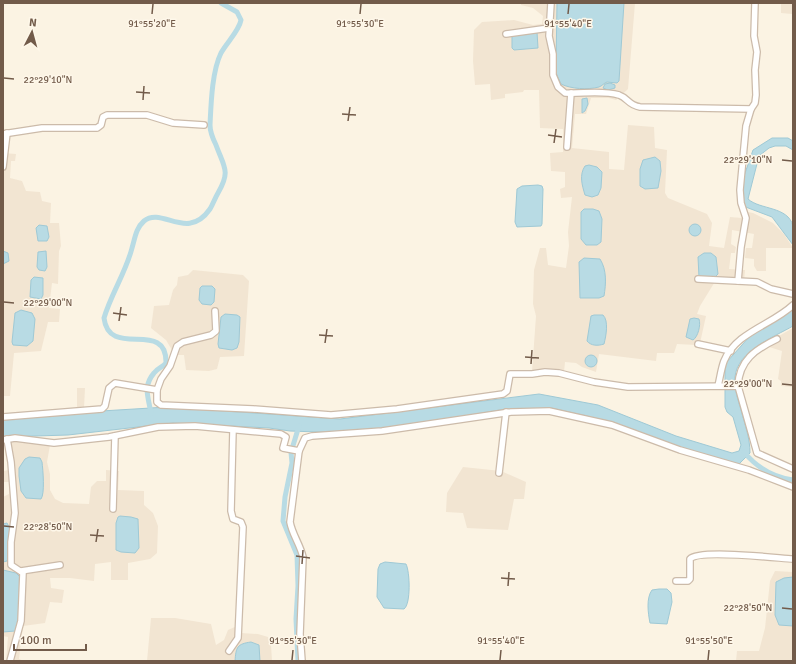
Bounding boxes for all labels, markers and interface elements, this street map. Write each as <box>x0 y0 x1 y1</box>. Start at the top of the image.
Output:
north arrow <box>12 12 52 52</box>
text: N <box>29 16 37 29</box>
text: 91°55'20"E <box>128 18 176 30</box>
text: 91°55'30"E <box>336 18 384 30</box>
text: 91°55'40"E <box>544 18 592 30</box>
text: 22°29'10"N <box>24 74 72 86</box>
text: 22°29'10"N <box>724 154 772 166</box>
text: 22°29'00"N <box>24 297 72 309</box>
text: 22°29'00"N <box>724 378 772 390</box>
text: 22°28'50"N <box>24 521 72 533</box>
text: 22°28'50"N <box>724 602 772 614</box>
scale bar <box>14 626 86 652</box>
text: 100 m <box>20 633 52 648</box>
text: 91°55'30"E <box>269 635 317 647</box>
text: 91°55'40"E <box>477 635 525 647</box>
text: 91°55'50"E <box>685 635 733 647</box>

